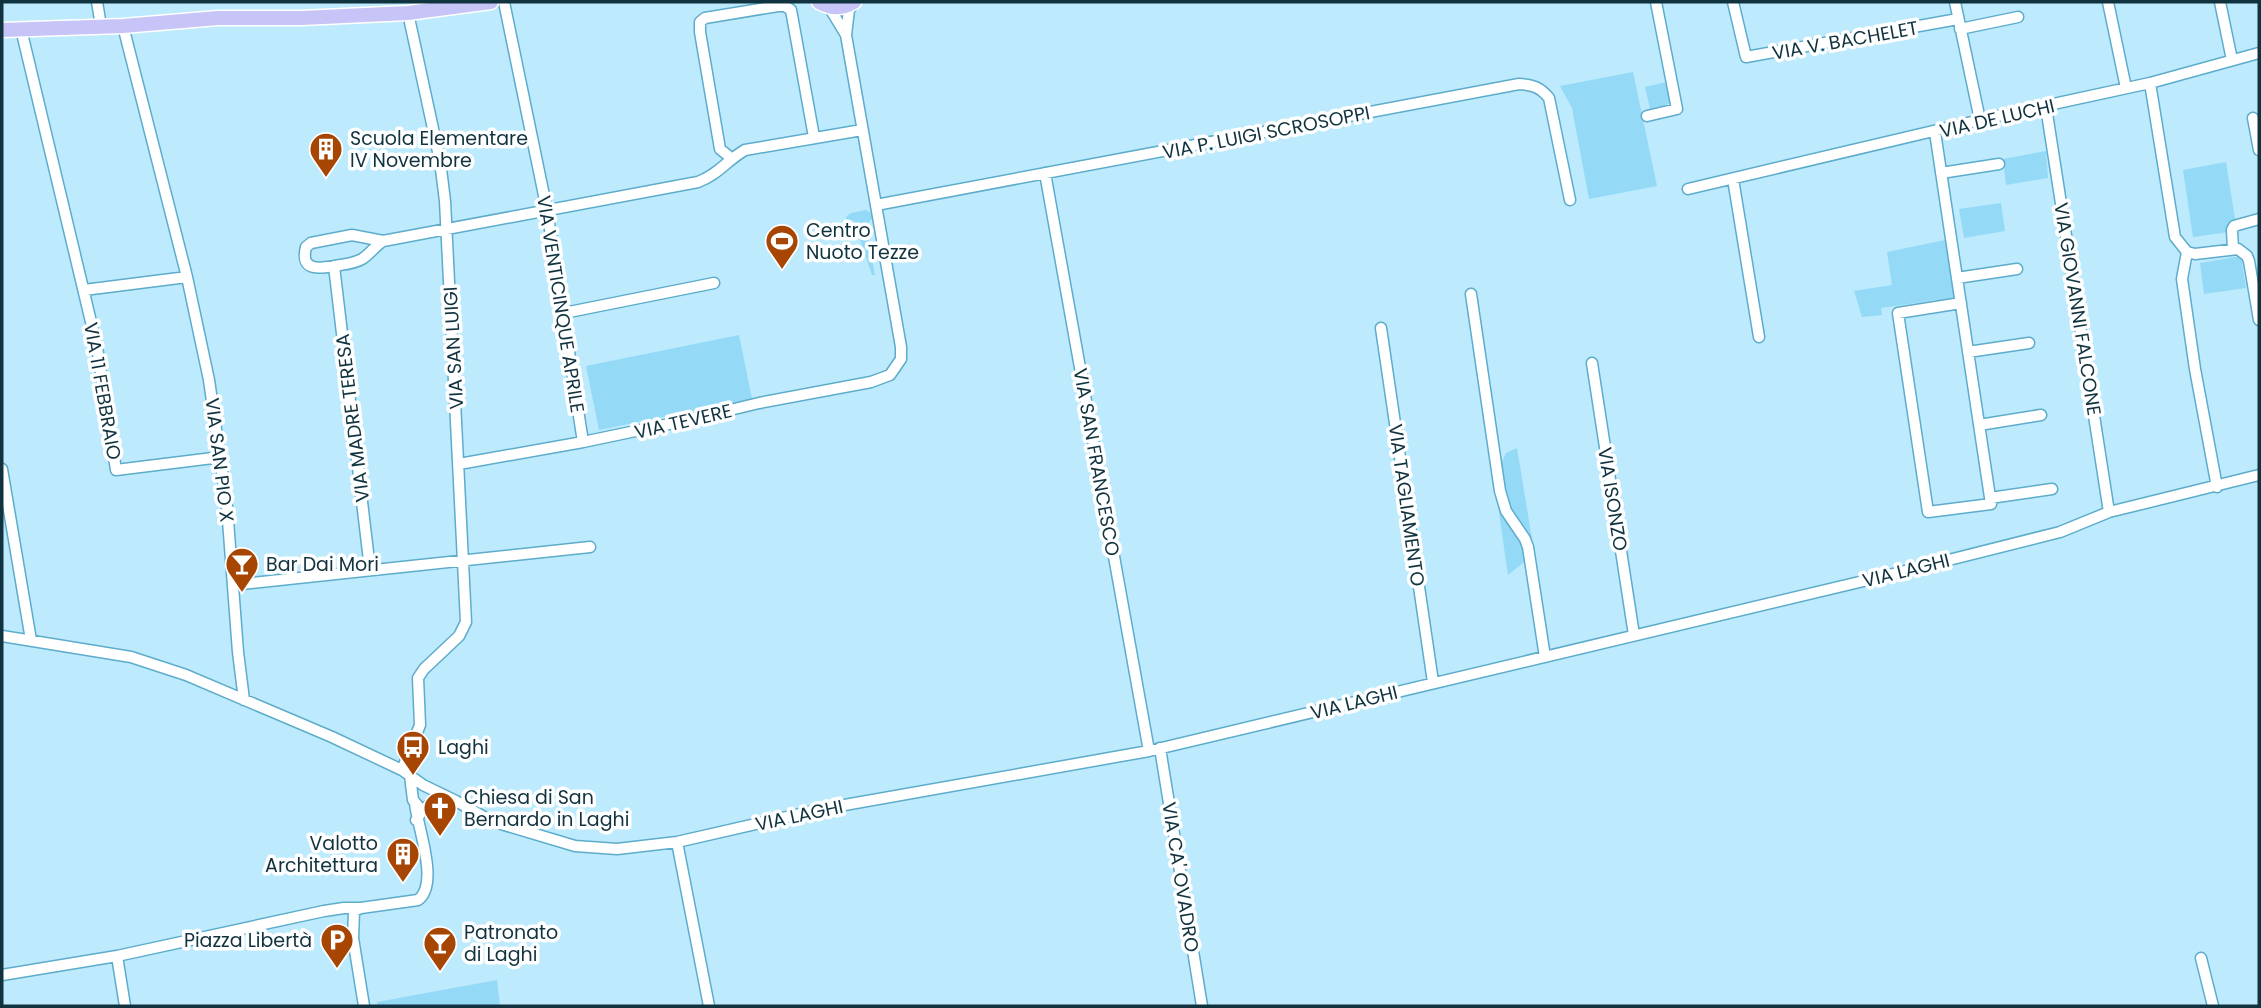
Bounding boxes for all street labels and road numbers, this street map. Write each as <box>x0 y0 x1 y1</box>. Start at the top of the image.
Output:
street label: VIA V. BACHELET <box>1770 14 1920 67</box>
street label: VIA DE LUCHI <box>1937 92 2057 145</box>
street label: VIA P. LUIGI SCROSOPPI <box>1160 99 1372 166</box>
street label: VIA VENTICINQUE APRILE <box>530 194 591 415</box>
street label: VIA GIOVANNI FALCONE <box>2047 201 2108 417</box>
street label: VIA SAN LUIGI <box>437 286 470 410</box>
street label: VIA 11 FEBBRAIO <box>77 320 128 462</box>
street label: VIA MADRE TERESA <box>329 332 376 504</box>
street label: VIA SAN FRANCESCO <box>1067 366 1126 558</box>
street label: VIA SAN PIO X <box>198 396 241 524</box>
street label: VIA TEVERE <box>632 397 735 446</box>
street label: VIA TAGLIAMENTO <box>1382 422 1431 588</box>
street label: VIA ISONZO <box>1591 445 1634 553</box>
street label: VIA LAGHI <box>1860 547 1953 594</box>
street label: VIA LAGHI <box>1308 679 1401 726</box>
street label: VIA LAGHI <box>753 793 845 838</box>
street label: VIA CA' OVADRO <box>1155 800 1206 954</box>

